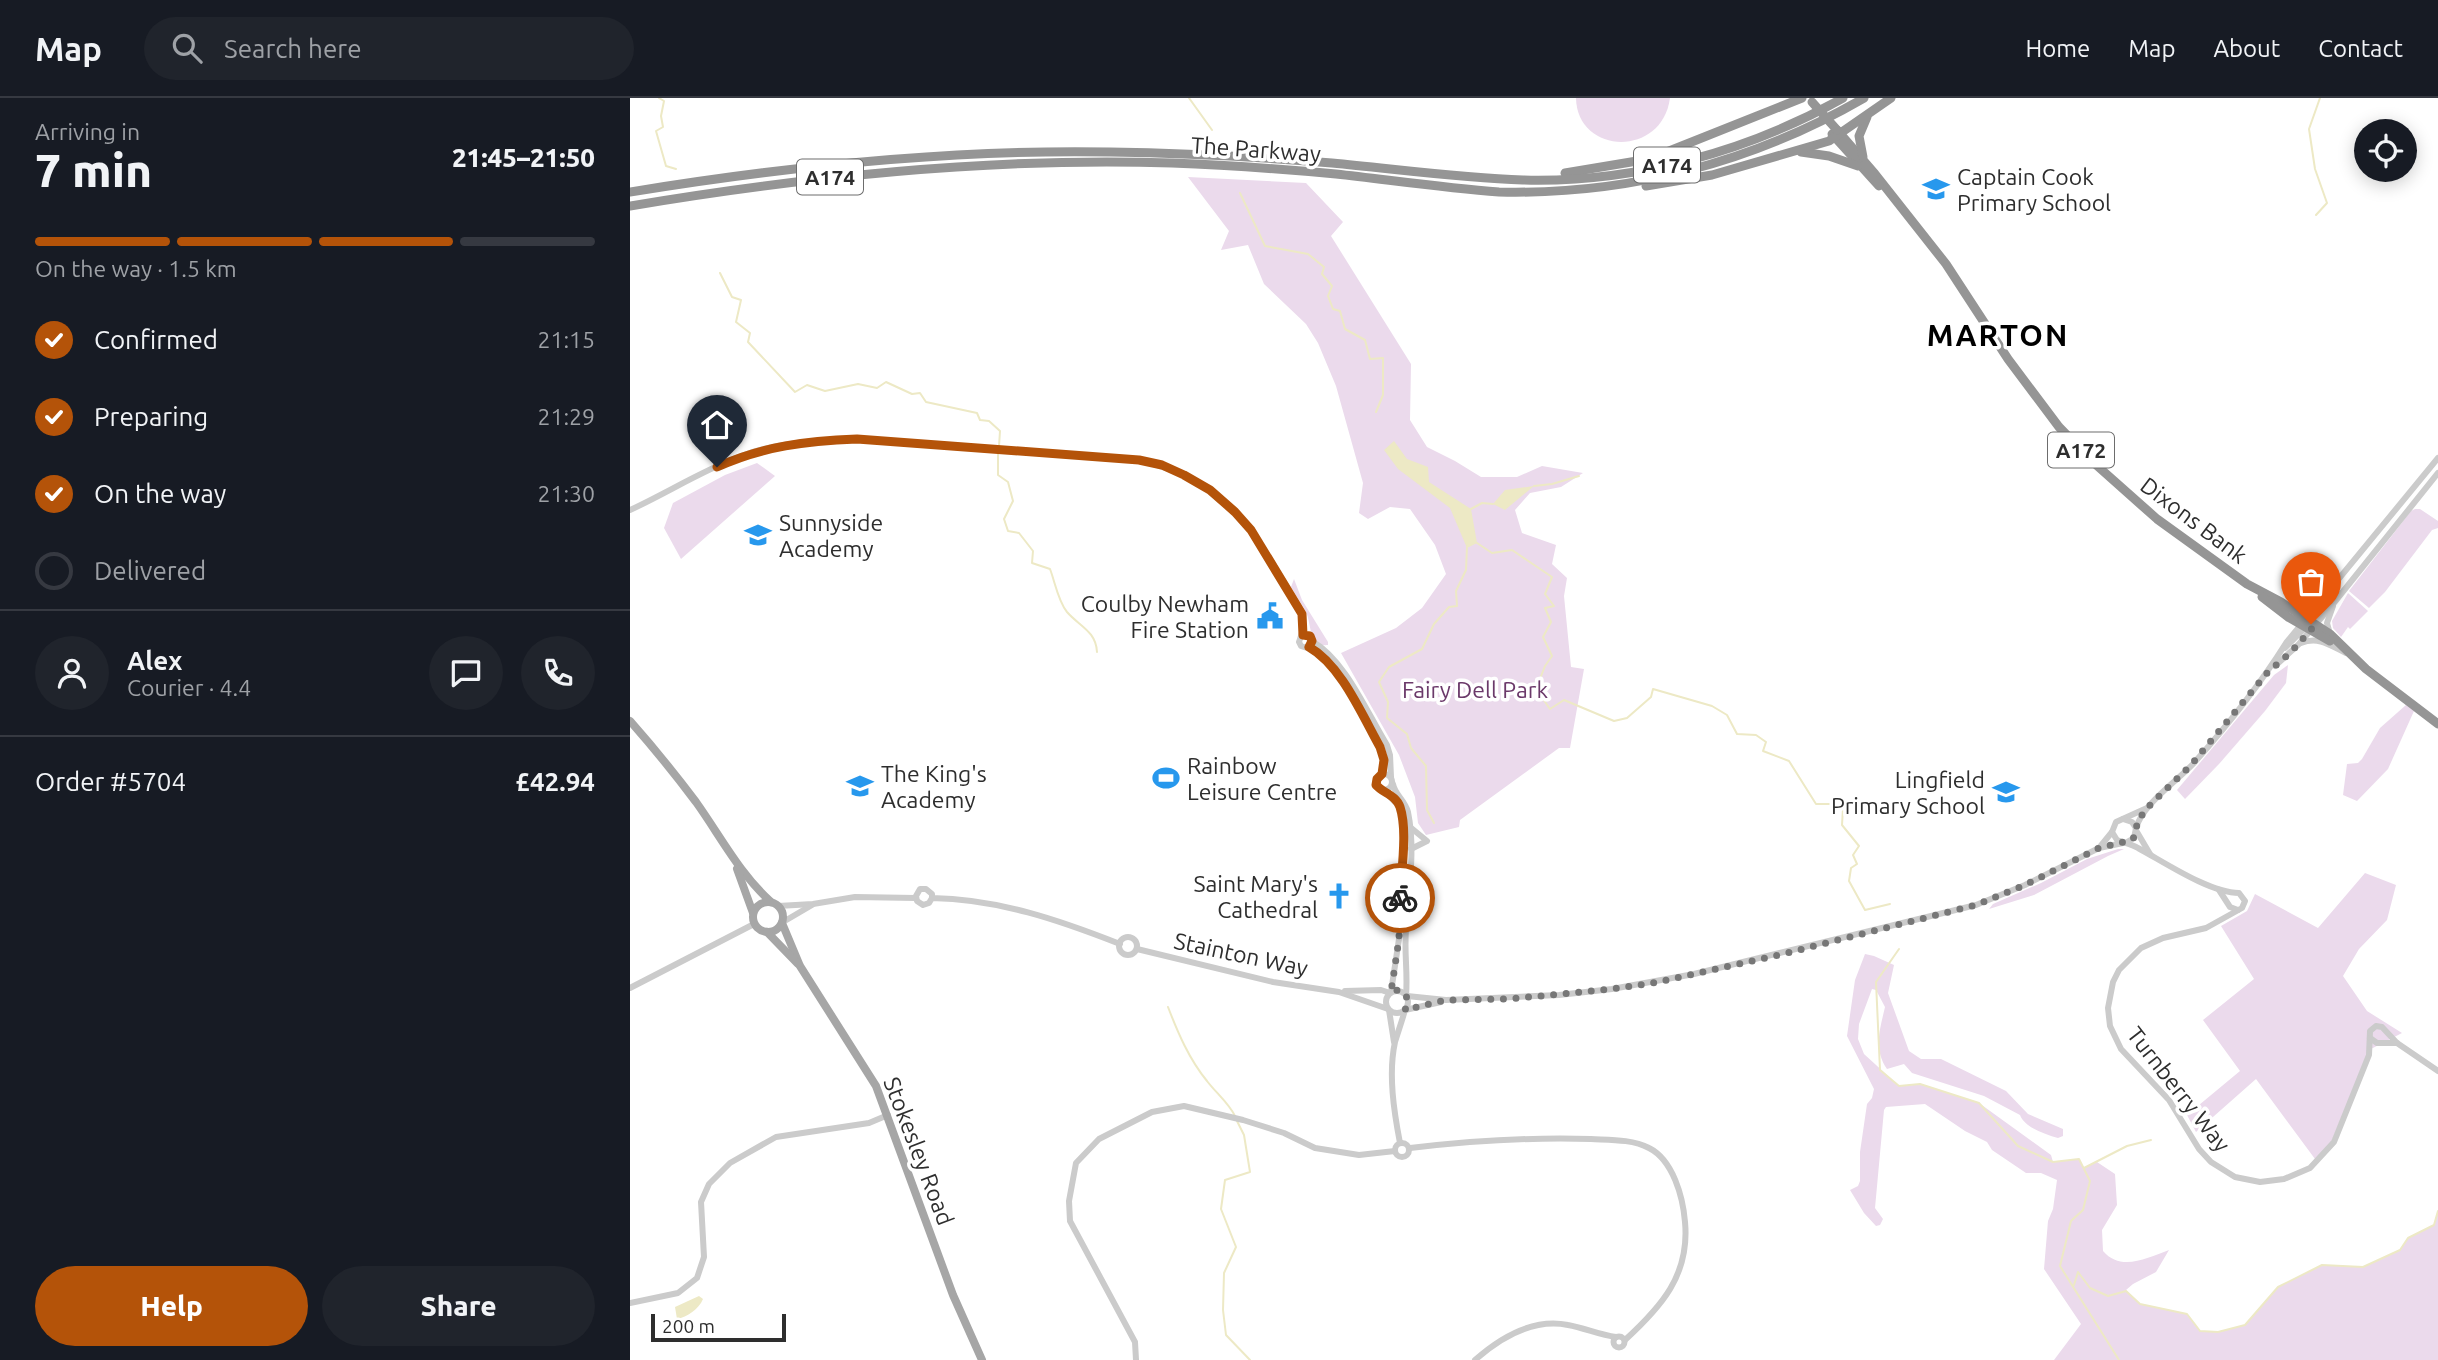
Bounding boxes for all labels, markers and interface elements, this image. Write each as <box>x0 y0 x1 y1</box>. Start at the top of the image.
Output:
search box <box>144 17 634 80</box>
icon: search <box>168 29 206 67</box>
text: Map <box>35 30 102 67</box>
text: Search here <box>224 34 362 63</box>
text: Home <box>2025 35 2090 62</box>
text: Map <box>2128 35 2175 62</box>
text: About <box>2213 35 2280 62</box>
text: Contact <box>2318 35 2403 62</box>
text: Arriving in <box>35 119 140 144</box>
map controls <box>2354 119 2417 182</box>
button: locate <box>2354 119 2417 182</box>
street label: The Parkway <box>1190 132 1322 166</box>
text: 21:45–21:50 <box>452 143 595 172</box>
text: 7 min <box>35 144 152 196</box>
road number: A174 <box>1634 148 1700 182</box>
road number: A174 <box>797 160 863 194</box>
place label: Captain Cook Primary School <box>1957 164 2111 215</box>
school or university icon: Captain Cook Primary School <box>1921 174 1951 204</box>
text: On the way · 1.5 km <box>35 256 237 281</box>
district label: MARTON <box>1927 318 2069 352</box>
icon: check <box>35 321 73 359</box>
text: Confirmed <box>94 325 218 354</box>
text: 21:15 <box>537 327 595 352</box>
pin <box>687 395 747 467</box>
icon: check <box>35 398 73 436</box>
text: Preparing <box>94 402 208 431</box>
text: 21:29 <box>537 404 595 429</box>
icon: home <box>698 406 736 444</box>
road number: A172 <box>2048 432 2114 468</box>
street label: Dixons Bank <box>2136 472 2252 568</box>
icon: check <box>35 475 73 513</box>
text: On the way <box>94 479 226 508</box>
text: 21:30 <box>537 481 595 506</box>
place label: Sunnyside Academy <box>779 510 883 561</box>
school or university icon: Sunnyside Academy <box>743 520 773 550</box>
pin <box>2281 552 2341 624</box>
text: Delivered <box>94 556 206 585</box>
icon: bag <box>2292 563 2330 601</box>
place label: Coulby Newham Fire Station <box>1081 591 1249 642</box>
public building icon: Coulby Newham Fire Station <box>1255 601 1285 631</box>
button: person <box>35 636 109 710</box>
button: chat <box>429 636 503 710</box>
button: phone <box>521 636 595 710</box>
text: Alex <box>127 646 182 675</box>
text: Courier · 4.4 <box>127 675 251 700</box>
park label: Fairy Dell Park <box>1402 677 1548 702</box>
place label: Rainbow Leisure Centre <box>1187 753 1337 804</box>
place label: The King's Academy <box>881 761 987 812</box>
sports icon: Rainbow Leisure Centre <box>1151 763 1181 793</box>
text: Order #5704 <box>35 767 186 796</box>
text: £42.94 <box>515 767 595 796</box>
place label: Lingfield Primary School <box>1831 767 1985 818</box>
school or university icon: The King's Academy <box>845 771 875 801</box>
school or university icon: Lingfield Primary School <box>1991 777 2021 807</box>
courier <box>1365 863 1435 933</box>
place label: Saint Mary's Cathedral <box>1193 871 1318 922</box>
icon: bike <box>1381 879 1419 917</box>
church icon: Saint Mary's Cathedral <box>1324 881 1354 911</box>
street label: Stainton Way <box>1172 928 1310 980</box>
street label: Turnberry Way <box>2123 1022 2235 1156</box>
street label: Stokesley Road <box>879 1073 959 1229</box>
button: Help <box>35 1266 308 1346</box>
button: Share <box>322 1266 595 1346</box>
scale bar <box>651 1311 786 1343</box>
text: 200 m <box>662 1315 715 1337</box>

